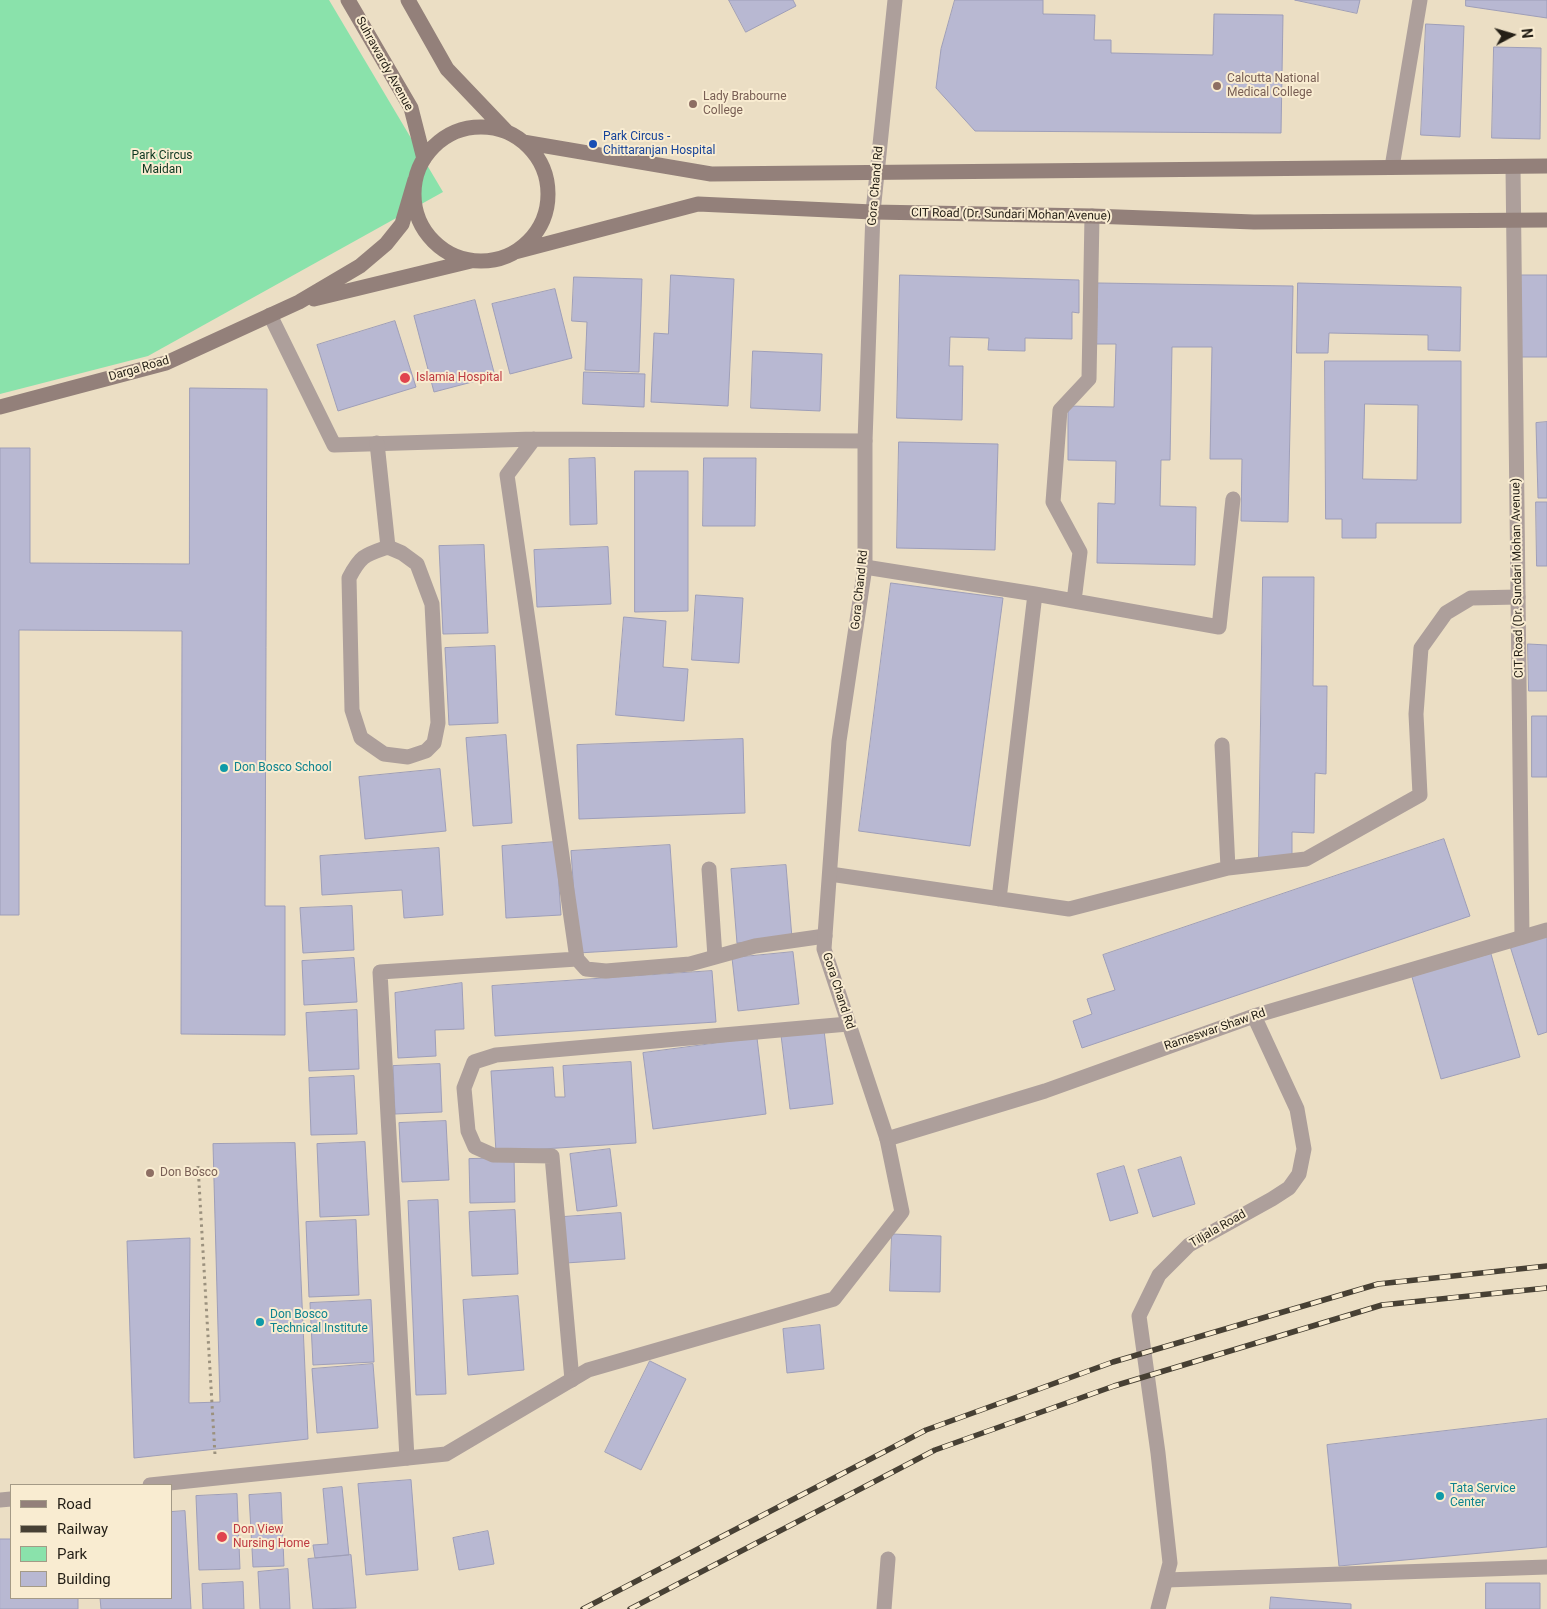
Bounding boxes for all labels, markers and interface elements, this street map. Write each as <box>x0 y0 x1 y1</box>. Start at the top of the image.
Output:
north arrow <box>1487 10 1537 60</box>
street label: Suhrawardy Avenue <box>352 15 416 113</box>
text: N <box>1518 28 1535 39</box>
place label: Calcutta National Medical College <box>1227 72 1319 100</box>
marker: Calcutta National Medical College <box>1211 80 1223 92</box>
place label: Lady Brabourne College <box>703 90 787 118</box>
marker: Lady Brabourne College <box>687 98 699 110</box>
place label: Park Circus - Chittaranjan Hospital <box>603 130 715 158</box>
marker: Park Circus - Chittaranjan Hospital <box>587 138 599 150</box>
street label: Gora Chand Rd <box>865 146 887 226</box>
park label: Park Circus Maidan <box>132 149 192 177</box>
street label: CIT Road (Dr. Sundari Mohan Avenue) <box>911 206 1111 224</box>
street label: Darga Road <box>107 354 171 384</box>
marker: Islamia Hospital <box>398 371 412 385</box>
place label: Islamia Hospital <box>416 371 502 385</box>
street label: CIT Road (Dr. Sundari Mohan Avenue) <box>1509 478 1527 678</box>
street label: Gora Chand Rd <box>849 550 871 630</box>
place label: Don Bosco School <box>234 761 332 775</box>
marker: Don Bosco School <box>218 762 230 774</box>
street label: Gora Chand Rd <box>819 951 857 1031</box>
street label: Rameswar Shaw Rd <box>1163 1006 1267 1054</box>
place label: Don Bosco <box>160 1166 218 1180</box>
marker: Don Bosco <box>144 1167 156 1179</box>
street label: Tiljala Road <box>1187 1207 1249 1251</box>
place label: Don Bosco Technical Institute <box>270 1308 368 1336</box>
marker: Don Bosco Technical Institute <box>254 1316 266 1328</box>
place label: Tata Service Center <box>1450 1482 1515 1510</box>
legend <box>10 1484 172 1599</box>
marker: Tata Service Center <box>1434 1490 1446 1502</box>
text: Road <box>57 1495 91 1513</box>
text: Railway <box>57 1520 108 1538</box>
place label: Don View Nursing Home <box>233 1523 310 1551</box>
marker: Don View Nursing Home <box>215 1530 229 1544</box>
text: Park <box>57 1545 87 1563</box>
text: Building <box>57 1570 111 1588</box>

